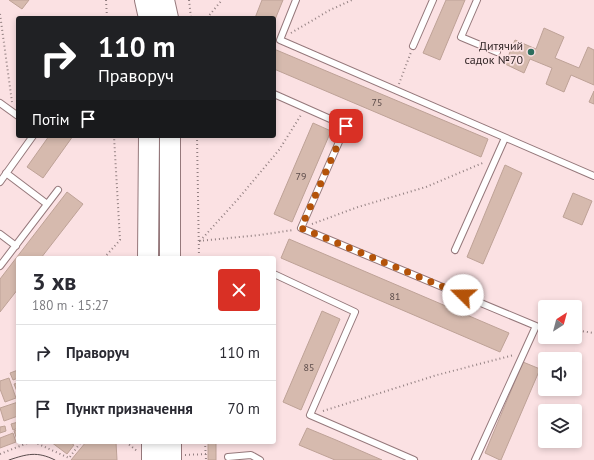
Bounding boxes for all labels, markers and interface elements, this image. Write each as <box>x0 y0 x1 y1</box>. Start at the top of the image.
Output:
text: 110 m <box>98 28 175 65</box>
icon: right <box>32 32 84 84</box>
place label: Дитячий садок №70 <box>464 38 523 67</box>
marker: Дитячий садок №70 <box>526 47 536 57</box>
text: Праворуч <box>98 64 174 87</box>
house number: 75 <box>372 96 382 109</box>
icon: arrive <box>77 108 99 130</box>
pin <box>329 109 363 143</box>
text: Потім <box>32 110 69 129</box>
icon: arrive <box>335 115 357 137</box>
house number: 79 <box>296 170 306 183</box>
text: 3 хв <box>32 266 76 297</box>
button: close <box>218 269 260 311</box>
position arrow <box>442 274 484 316</box>
house number: 81 <box>390 290 400 303</box>
text: 180 m · 15:27 <box>32 297 109 314</box>
north arrow <box>538 300 582 344</box>
map controls <box>538 300 582 448</box>
icon: right <box>32 342 54 364</box>
text: Праворуч <box>66 343 129 362</box>
text: 110 m <box>219 343 260 362</box>
button: sound <box>538 352 582 396</box>
house number: 85 <box>304 361 314 374</box>
icon: arrive <box>32 398 54 420</box>
text: Пункт призначення <box>66 399 193 418</box>
text: 70 m <box>227 399 260 418</box>
button: layers <box>538 404 582 448</box>

